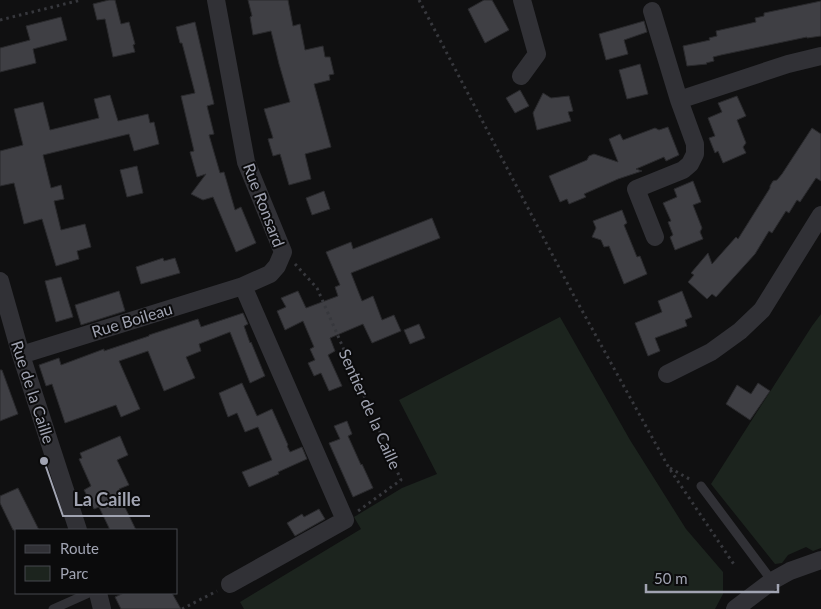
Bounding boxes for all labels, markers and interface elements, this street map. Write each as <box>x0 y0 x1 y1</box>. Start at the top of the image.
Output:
street label: Rue Ronsard <box>240 160 289 249</box>
street label: Rue Boileau <box>89 298 175 341</box>
street label: Rue de la Caille <box>8 338 59 446</box>
street label: Sentier de la Caille <box>335 346 405 472</box>
callout: La Caille <box>63 483 150 516</box>
text: La Caille <box>73 488 141 510</box>
legend <box>15 529 178 594</box>
text: Route <box>60 539 99 557</box>
scale bar <box>646 562 778 594</box>
text: Parc <box>60 564 89 582</box>
text: 50 m <box>654 569 688 587</box>

